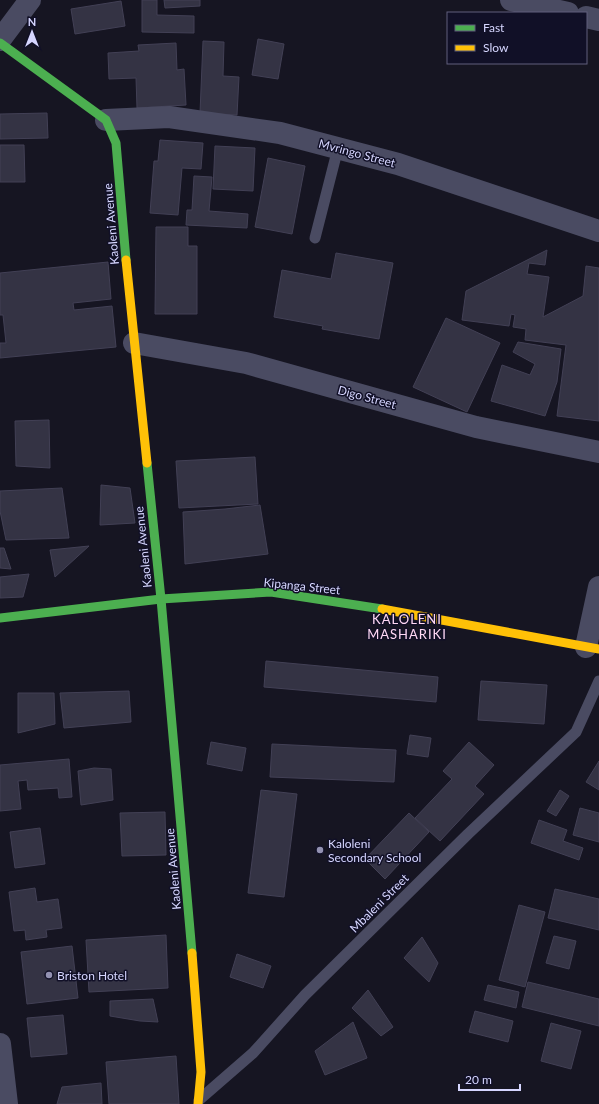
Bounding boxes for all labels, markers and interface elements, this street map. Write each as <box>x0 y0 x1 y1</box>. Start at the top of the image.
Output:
north arrow <box>12 12 52 52</box>
legend <box>447 12 587 64</box>
text: N <box>28 15 36 28</box>
text: Fast <box>483 20 505 35</box>
text: Slow <box>483 40 509 55</box>
street label: Mvringo Street <box>317 136 398 171</box>
street label: Kaoleni Avenue <box>100 183 122 265</box>
street label: Digo Street <box>336 382 398 412</box>
street label: Kaoleni Avenue <box>131 506 155 588</box>
street label: Kipanga Street <box>263 575 342 598</box>
district label: KALOLENI MASHARIKI <box>367 611 447 642</box>
street label: Kaoleni Avenue <box>162 828 184 910</box>
place label: Kaloleni Secondary School <box>328 836 421 865</box>
marker: Kaloleni Secondary School <box>315 845 325 855</box>
street label: Mbaleni Street <box>346 870 412 936</box>
place label: Briston Hotel <box>57 968 127 983</box>
marker: Briston Hotel <box>44 970 54 980</box>
scale bar <box>459 1066 520 1092</box>
text: 20 m <box>465 1072 492 1087</box>

